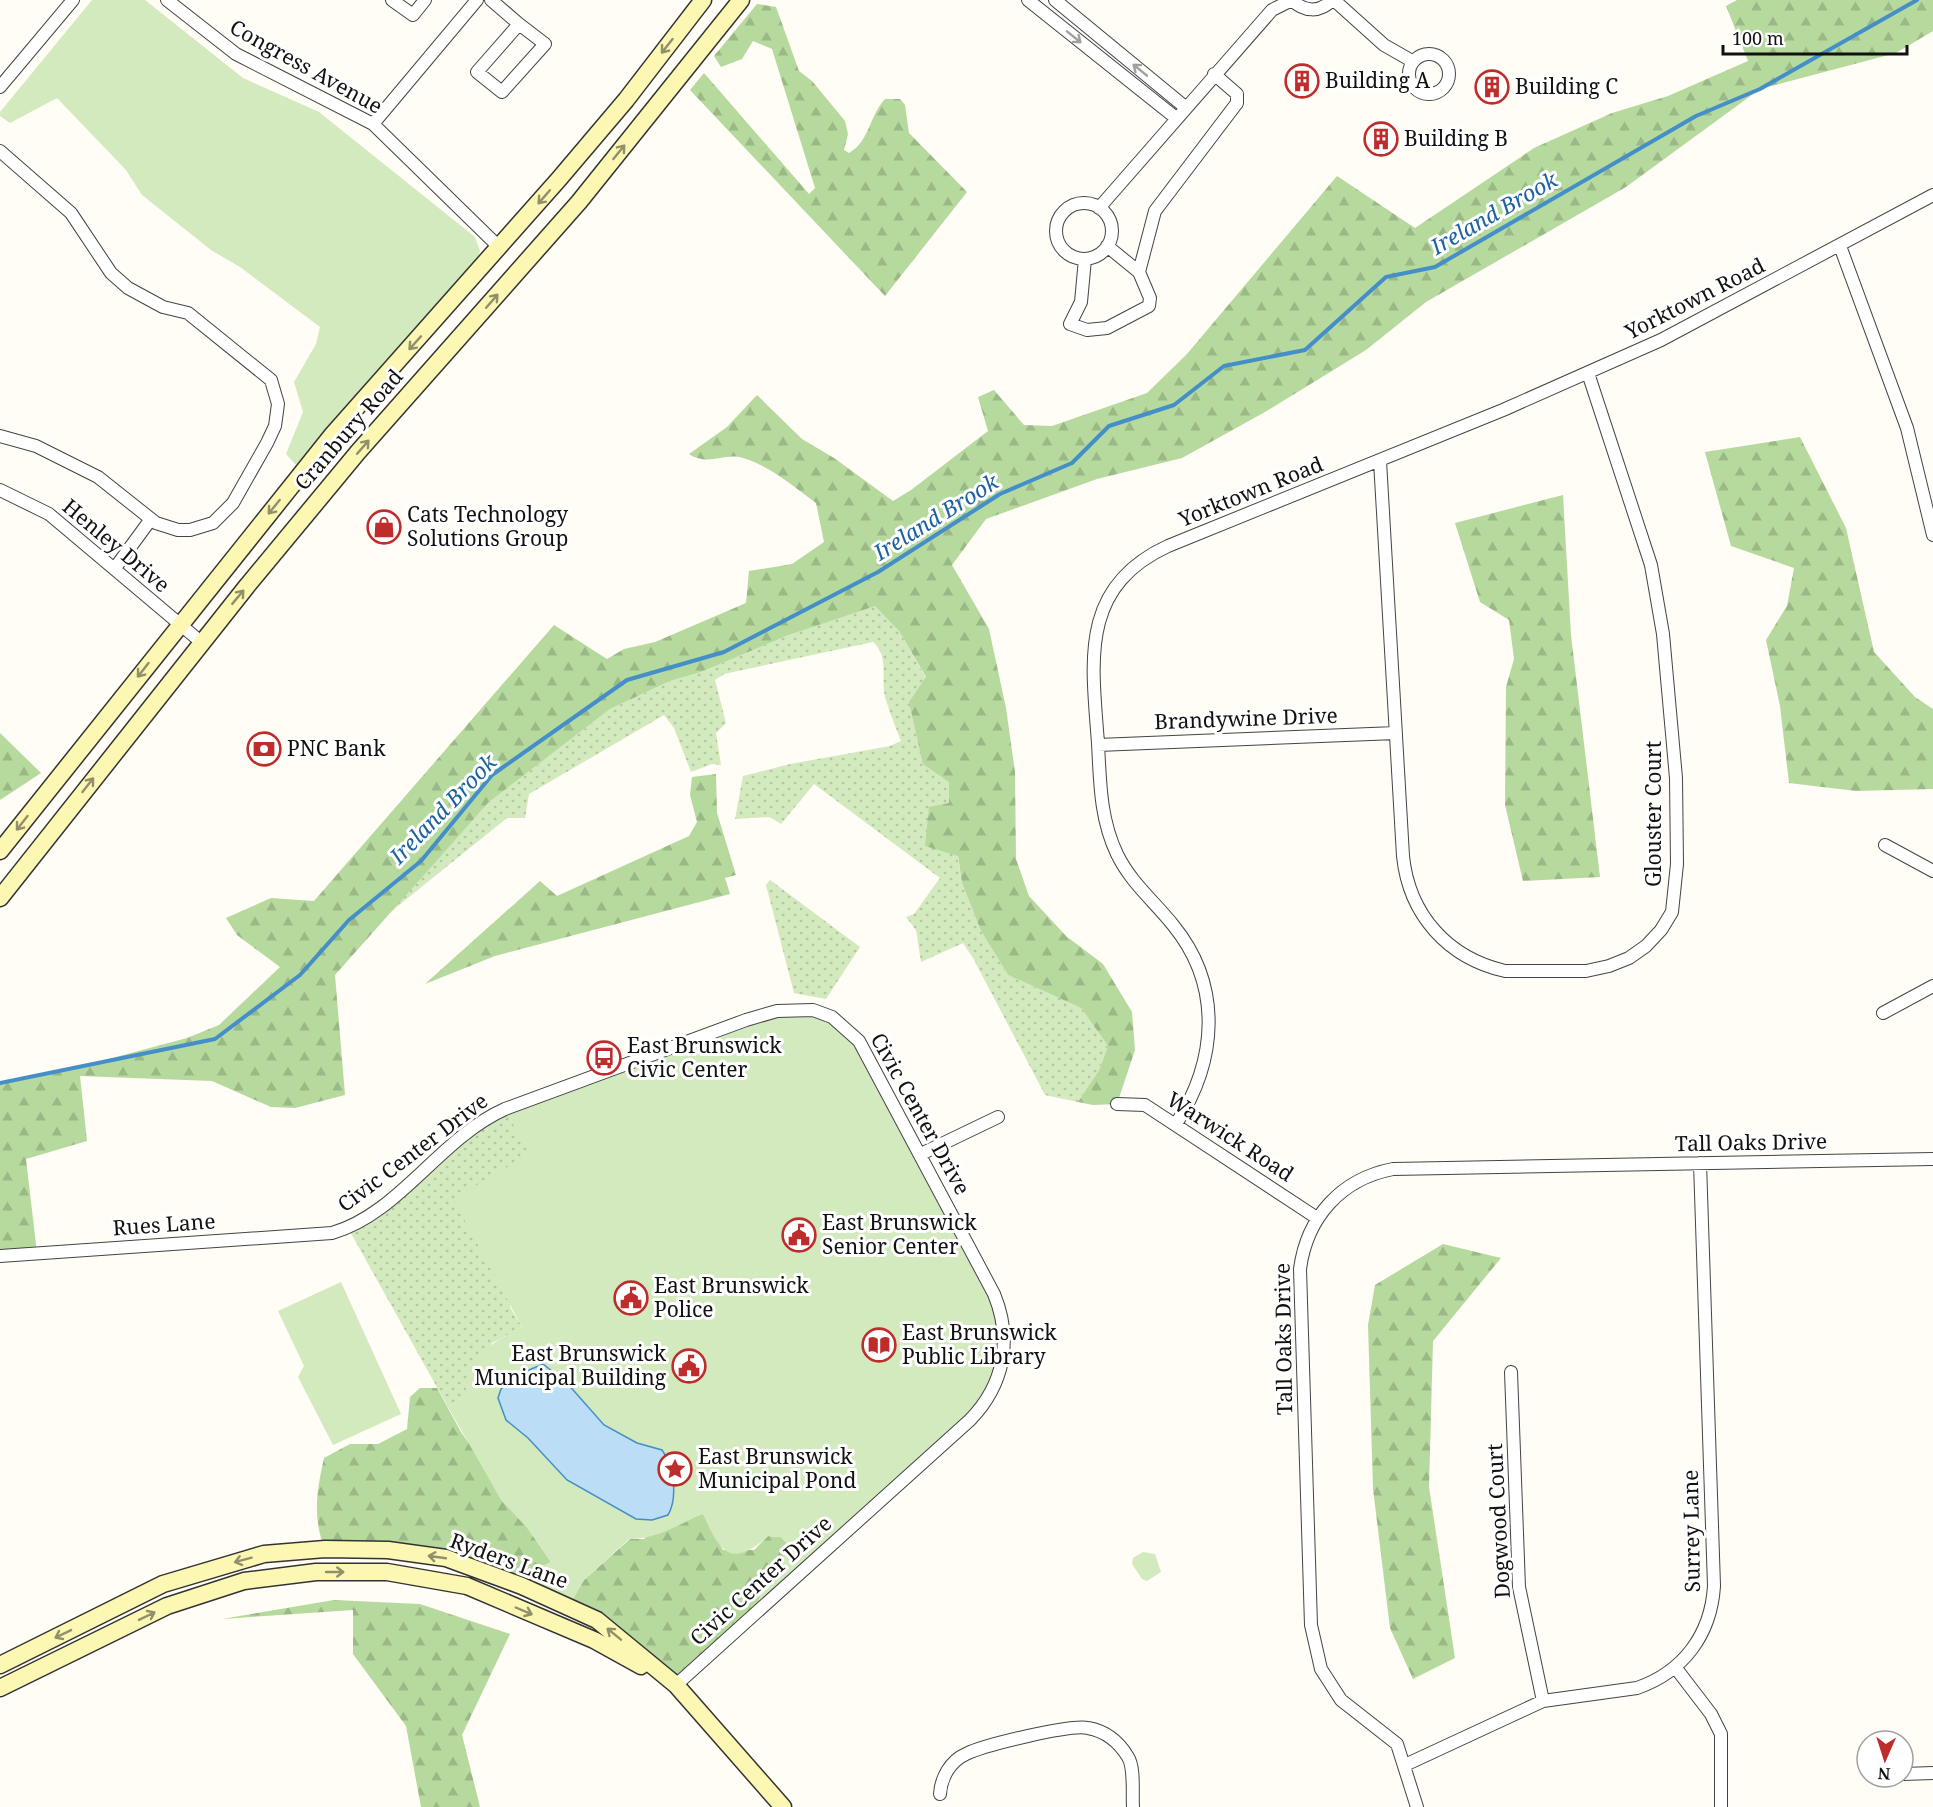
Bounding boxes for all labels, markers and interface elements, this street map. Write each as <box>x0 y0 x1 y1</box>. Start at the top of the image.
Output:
street label: Congress Avenue <box>225 13 388 120</box>
scale bar <box>1723 18 1908 56</box>
text: 100 m <box>1732 26 1784 50</box>
one-way arrow <box>1066 30 1082 43</box>
one-way arrow <box>661 38 674 54</box>
one-way arrow <box>1132 63 1148 76</box>
building icon: Building A <box>1284 63 1320 99</box>
place label: Building A <box>1325 66 1430 94</box>
building icon: Building C <box>1474 69 1510 105</box>
place label: Building C <box>1515 72 1618 100</box>
building icon: Building B <box>1363 121 1399 157</box>
place label: Building B <box>1404 124 1508 152</box>
one-way arrow <box>612 144 625 160</box>
water label: Ireland Brook <box>1424 163 1564 261</box>
one-way arrow <box>537 189 550 205</box>
street label: Yorktown Road <box>1619 251 1769 346</box>
one-way arrow <box>485 294 499 309</box>
one-way arrow <box>408 335 422 350</box>
street label: Cranbury Road <box>288 363 409 496</box>
one-way arrow <box>356 440 370 455</box>
street label: Yorktown Road <box>1173 449 1327 533</box>
water label: Ireland Brook <box>867 465 1005 567</box>
street label: Henley Drive <box>57 492 176 598</box>
one-way arrow <box>268 499 281 515</box>
place label: Cats Technology Solutions Group <box>407 500 568 552</box>
shop icon: Cats Technology Solutions Group <box>366 509 402 545</box>
one-way arrow <box>232 589 245 605</box>
one-way arrow <box>137 662 150 678</box>
street label: Brandywine Drive <box>1154 701 1338 735</box>
bank icon: PNC Bank <box>246 731 282 767</box>
place label: PNC Bank <box>287 734 386 762</box>
street label: Glouster Court <box>1639 741 1667 887</box>
water label: Ireland Brook <box>382 746 503 870</box>
one-way arrow <box>81 778 94 794</box>
one-way arrow <box>16 815 29 831</box>
street label: Civic Center Drive <box>865 1027 977 1200</box>
place label: East Brunswick Civic Center <box>627 1031 782 1083</box>
bus stop icon: East Brunswick Civic Center <box>586 1040 622 1076</box>
street label: Warwick Road <box>1162 1085 1299 1188</box>
street label: Civic Center Drive <box>332 1086 493 1218</box>
street label: Tall Oaks Drive <box>1675 1127 1827 1157</box>
street label: Rues Lane <box>112 1206 216 1242</box>
place label: East Brunswick Senior Center <box>822 1208 977 1260</box>
public building icon: East Brunswick Senior Center <box>781 1217 817 1253</box>
street label: Tall Oaks Drive <box>1268 1263 1298 1415</box>
place label: East Brunswick Police <box>654 1271 809 1323</box>
public building icon: East Brunswick Police <box>613 1280 649 1316</box>
place label: East Brunswick Public Library <box>902 1318 1057 1370</box>
library icon: East Brunswick Public Library <box>861 1327 897 1363</box>
place label: East Brunswick Municipal Building <box>474 1339 667 1391</box>
public building icon: East Brunswick Municipal Building <box>671 1348 707 1384</box>
place label: East Brunswick Municipal Pond <box>698 1442 856 1494</box>
street label: Dogwood Court <box>1480 1443 1516 1599</box>
place icon: East Brunswick Municipal Pond <box>657 1451 693 1487</box>
street label: Surrey Lane <box>1676 1469 1706 1593</box>
street label: Civic Center Drive <box>684 1509 837 1651</box>
street label: Ryders Lane <box>446 1526 572 1594</box>
one-way arrow <box>427 1552 447 1563</box>
one-way arrow <box>234 1554 253 1566</box>
one-way arrow <box>324 1566 344 1578</box>
one-way arrow <box>514 1605 532 1617</box>
one-way arrow <box>137 1610 155 1621</box>
one-way arrow <box>55 1628 73 1640</box>
one-way arrow <box>606 1628 622 1641</box>
north arrow <box>1855 1729 1915 1789</box>
text: N <box>1877 1763 1891 1785</box>

